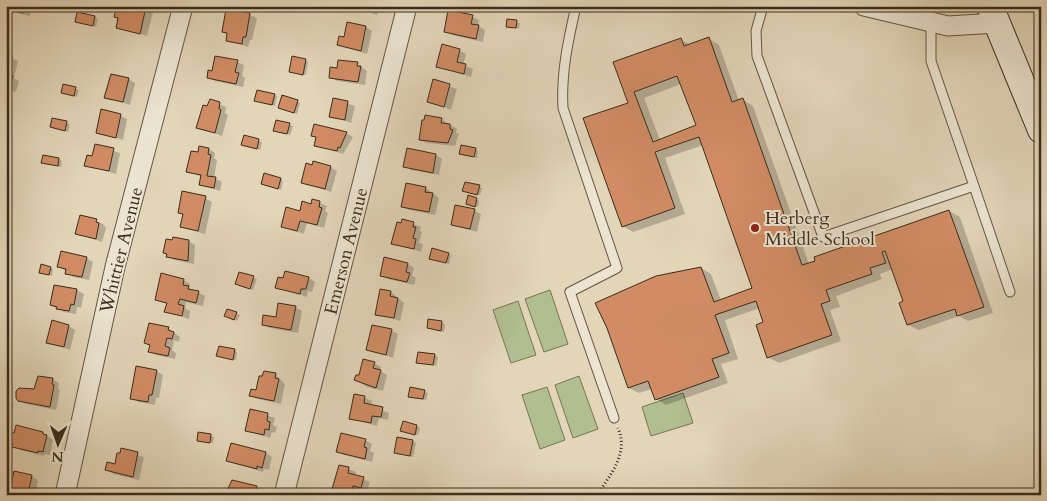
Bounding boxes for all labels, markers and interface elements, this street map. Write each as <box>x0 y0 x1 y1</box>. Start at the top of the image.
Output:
street label: Whittier Avenue <box>93 184 149 317</box>
street label: Emerson Avenue <box>319 185 374 317</box>
place label: Herberg Middle School <box>765 206 875 252</box>
marker: Herberg Middle School <box>749 222 761 234</box>
north arrow <box>32 418 82 468</box>
text: N <box>51 447 64 466</box>

